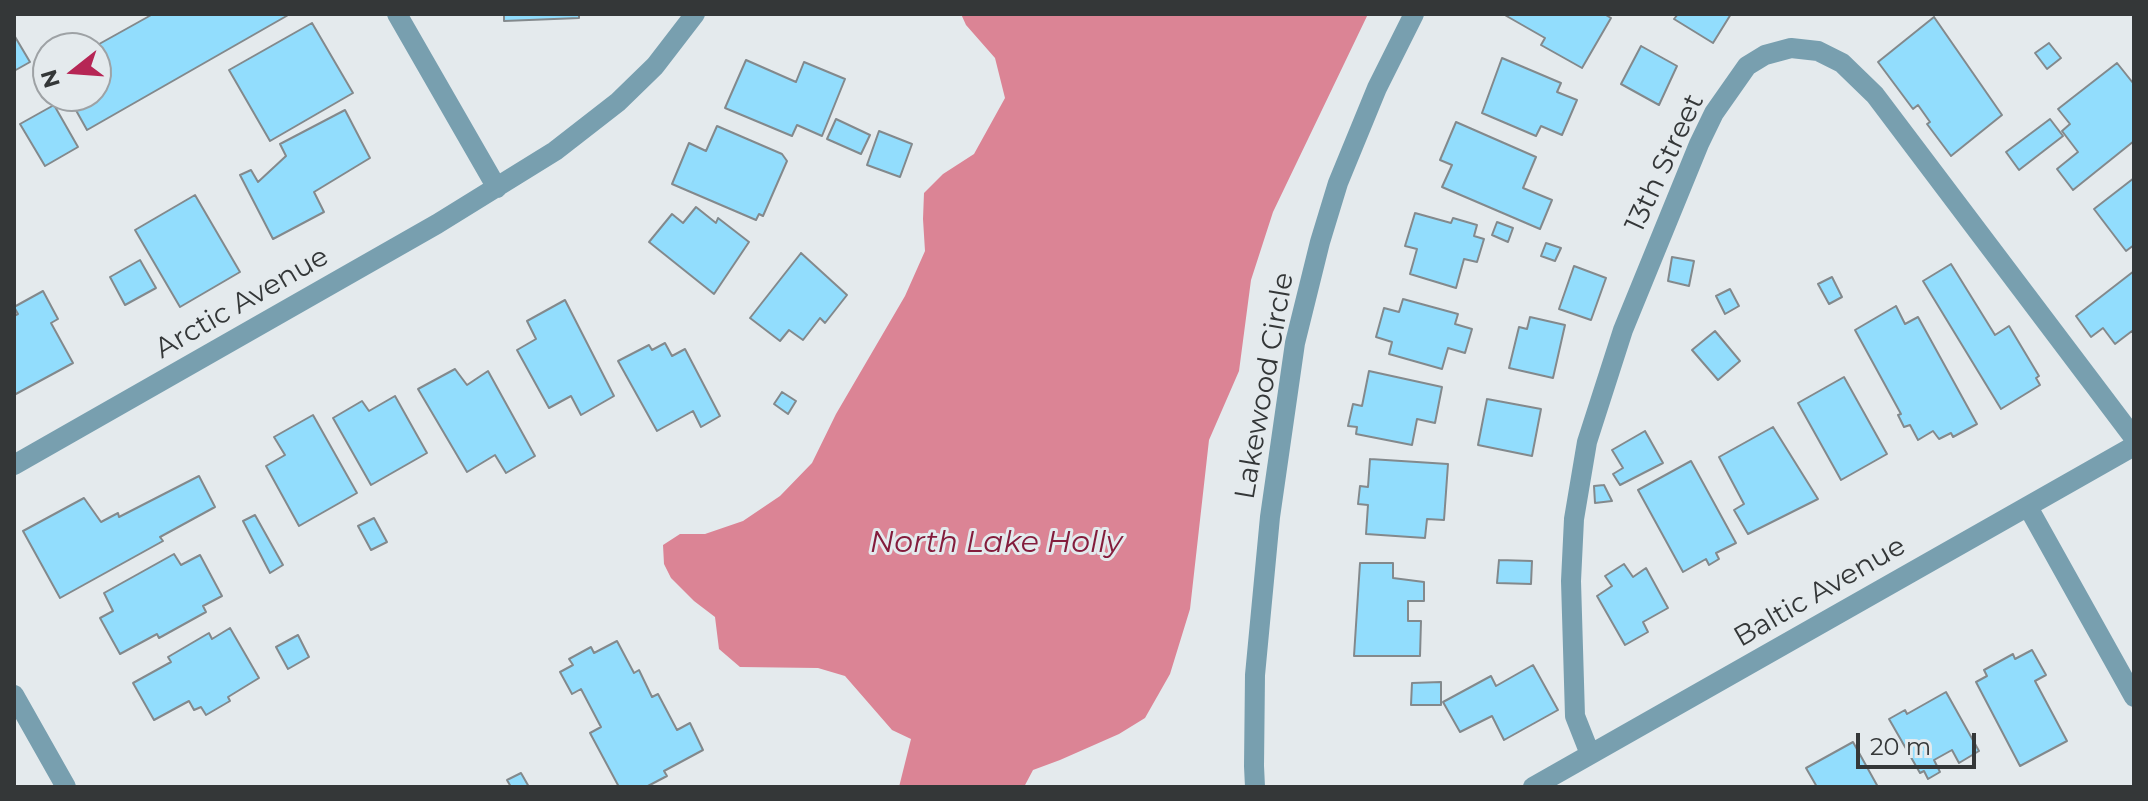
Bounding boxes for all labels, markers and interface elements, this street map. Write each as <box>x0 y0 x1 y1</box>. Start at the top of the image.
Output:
north arrow <box>32 32 112 112</box>
text: N <box>35 66 66 91</box>
street label: 13th Street <box>1618 89 1712 237</box>
street label: Arctic Avenue <box>149 240 335 366</box>
street label: Lakewood Circle <box>1229 270 1301 502</box>
water label: North Lake Holly <box>870 525 1122 561</box>
street label: Baltic Avenue <box>1728 529 1912 655</box>
scale bar <box>1860 717 1980 767</box>
text: 20 m <box>1870 732 1931 761</box>

